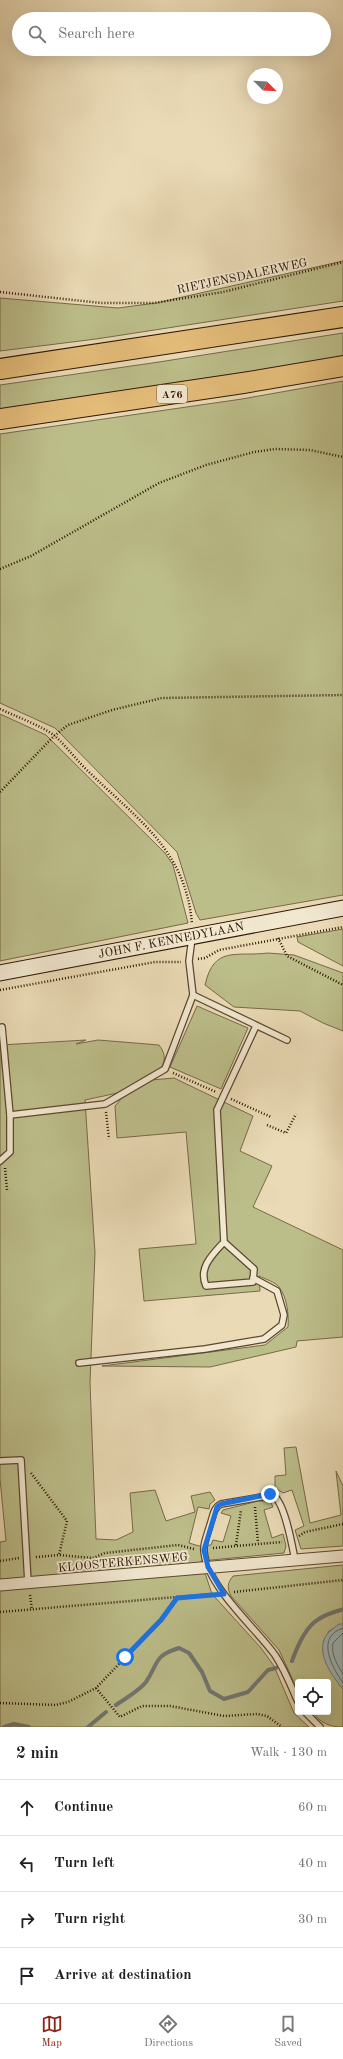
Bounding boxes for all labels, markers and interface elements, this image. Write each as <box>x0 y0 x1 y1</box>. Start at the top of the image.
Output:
search box <box>12 12 331 56</box>
icon: search <box>26 23 48 45</box>
text: Search here <box>58 27 135 42</box>
north arrow <box>247 68 283 104</box>
street label: RIETJENSDALERWEG <box>176 257 309 297</box>
road number: A76 <box>157 385 187 403</box>
street label: JOHN F. KENNEDYLAAN <box>97 921 245 961</box>
route end <box>261 1485 279 1503</box>
street label: KLOOSTERKENSWEG <box>58 1551 189 1575</box>
route start <box>116 1648 134 1666</box>
map controls <box>295 1679 331 1715</box>
button: locate <box>295 1679 331 1715</box>
text: 2 min <box>16 1745 59 1762</box>
text: Walk · 130 m <box>250 1746 327 1759</box>
icon: ahead <box>16 1797 38 1819</box>
text: Continue <box>54 1800 113 1815</box>
text: 60 m <box>298 1801 327 1814</box>
icon: left <box>16 1853 38 1875</box>
text: Turn left <box>54 1856 114 1871</box>
text: 40 m <box>298 1857 327 1870</box>
icon: right <box>16 1909 38 1931</box>
text: Turn right <box>54 1912 125 1927</box>
text: 30 m <box>298 1913 327 1926</box>
icon: arrive <box>16 1965 38 1987</box>
text: Arrive at destination <box>54 1968 192 1983</box>
tab: Map <box>41 2013 63 2051</box>
tab: Directions <box>144 2013 193 2051</box>
tab: Saved <box>274 2013 302 2051</box>

